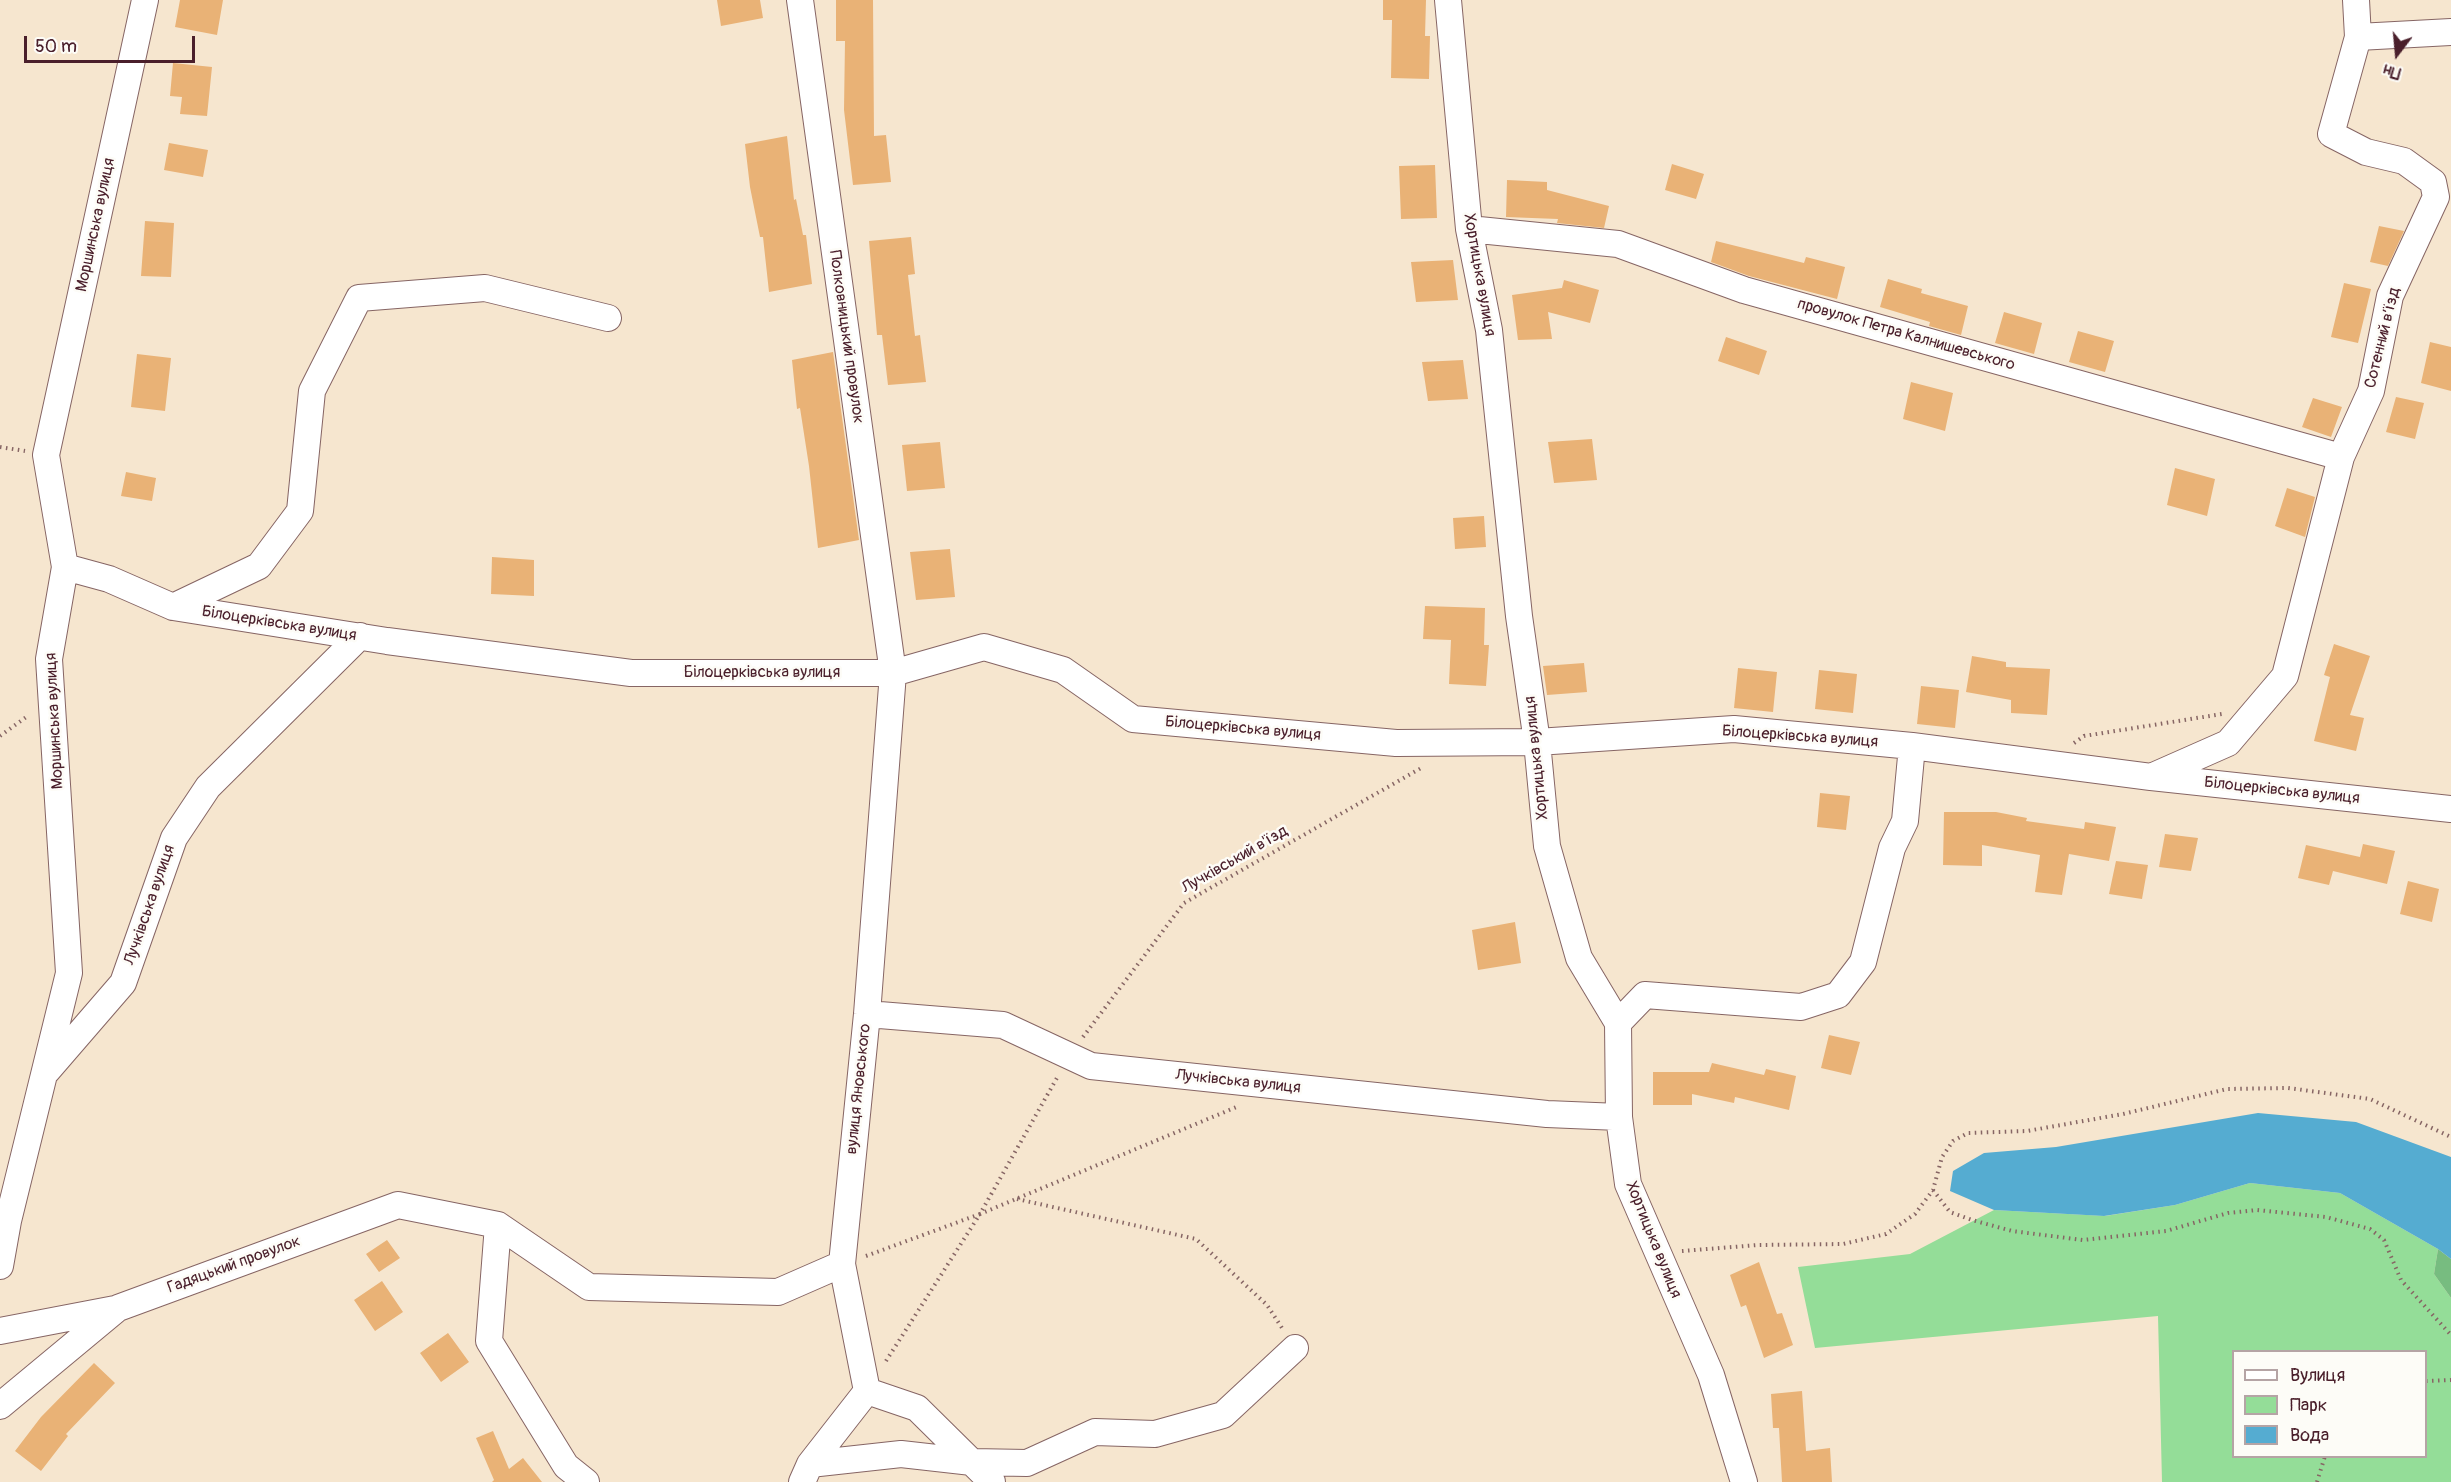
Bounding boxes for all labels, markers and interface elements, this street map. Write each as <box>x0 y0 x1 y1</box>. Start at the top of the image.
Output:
scale bar <box>27 24 198 62</box>
north arrow <box>2367 24 2427 84</box>
text: 50 m <box>35 35 77 58</box>
text: Пн <box>2381 59 2403 83</box>
street label: Моршинська вулиця <box>72 156 120 294</box>
street label: Хортицька вулиця <box>1459 212 1499 338</box>
street label: Полковницький провулок <box>824 249 868 425</box>
street label: Сотенний в’їзд <box>2361 286 2405 390</box>
street label: провулок Петра Калнишевського <box>1795 295 2017 375</box>
street label: Білоцерківська вулиця <box>200 602 358 646</box>
street label: Моршинська вулиця <box>42 652 68 790</box>
street label: Білоцерківська вулиця <box>684 663 840 683</box>
street label: Хортицька вулиця <box>1521 695 1553 821</box>
street label: Білоцерківська вулиця <box>1164 713 1322 745</box>
street label: Білоцерківська вулиця <box>1721 722 1879 752</box>
street label: Білоцерківська вулиця <box>2203 773 2361 809</box>
street label: Лучківський в'їзд <box>1179 822 1291 898</box>
street label: Лучківська вулиця <box>120 842 180 968</box>
street label: вулиця Яновського <box>843 1023 875 1155</box>
street label: Лучківська вулиця <box>1174 1066 1302 1098</box>
street label: Хортицька вулиця <box>1621 1179 1685 1301</box>
street label: Гадяцький провулок <box>165 1232 303 1298</box>
legend <box>2232 1350 2427 1458</box>
text: Вулиця <box>2290 1364 2345 1387</box>
text: Парк <box>2290 1394 2327 1417</box>
text: Вода <box>2290 1424 2329 1447</box>

